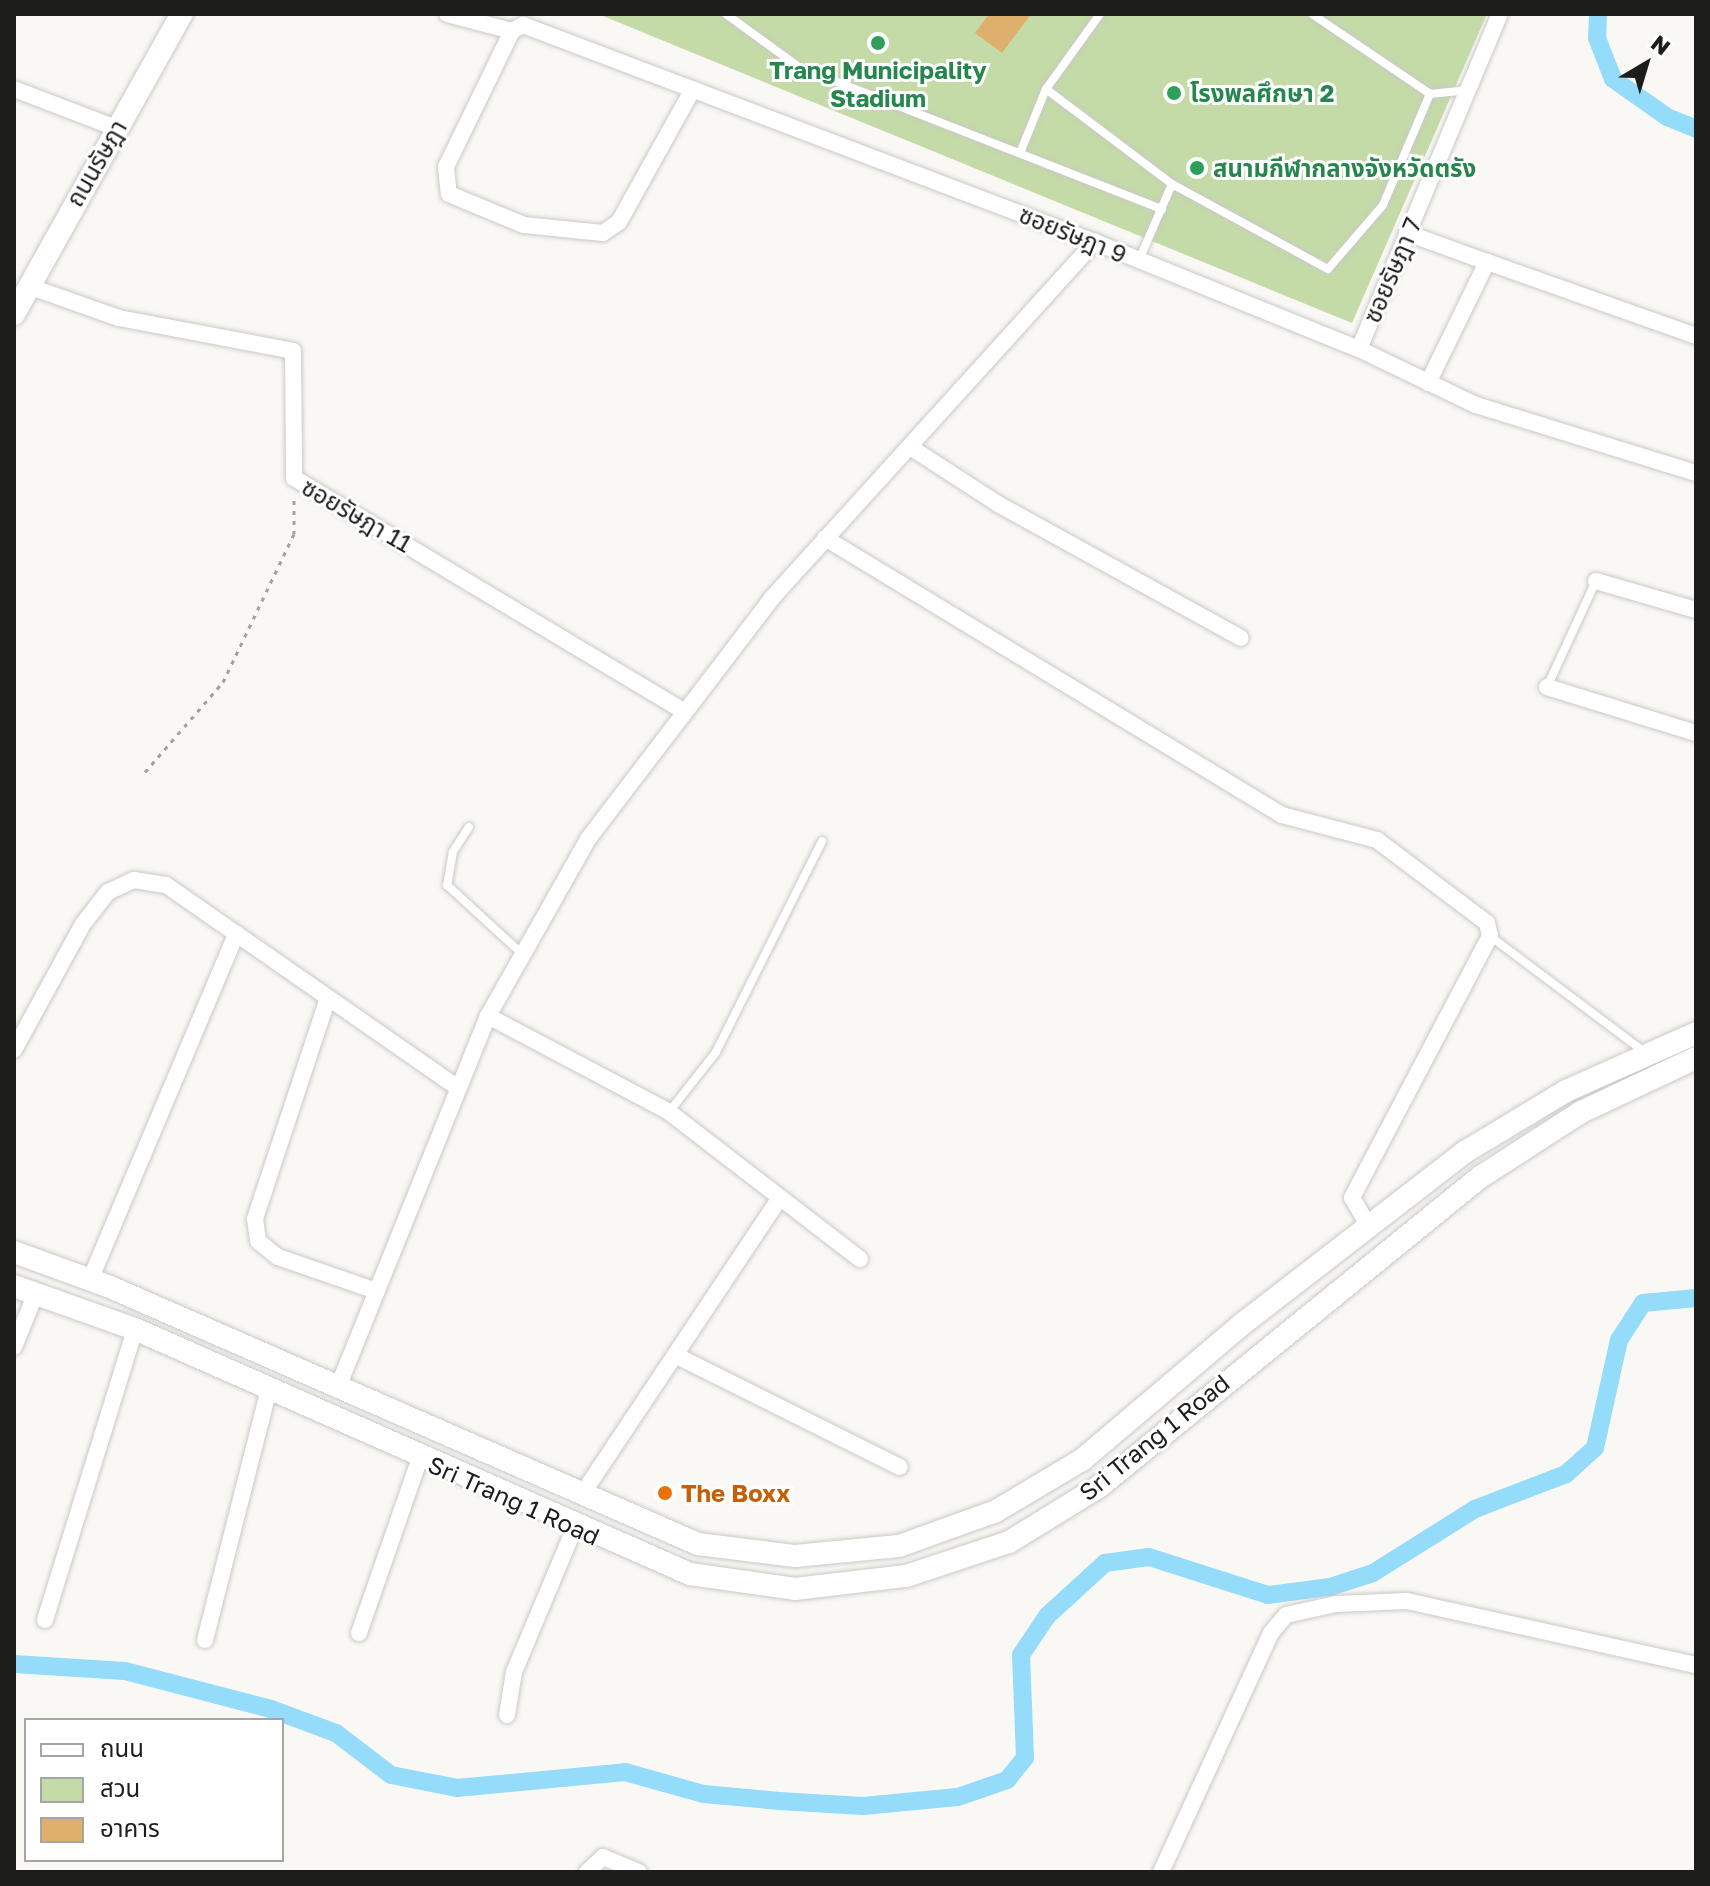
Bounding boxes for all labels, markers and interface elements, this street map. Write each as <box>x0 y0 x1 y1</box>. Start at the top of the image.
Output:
north arrow <box>1606 24 1686 104</box>
text: N <box>1646 29 1676 60</box>
marker: Trang Municipality Stadium <box>869 34 887 52</box>
place label: Trang Municipality Stadium <box>769 56 987 112</box>
place label: โรงพลศึกษา 2 <box>1190 79 1334 107</box>
marker: โรงพลศึกษา 2 <box>1165 84 1183 102</box>
street label: ถนนรัษฎา <box>60 115 132 211</box>
place label: สนามกีฬากลางจังหวัดตรัง <box>1213 154 1476 182</box>
marker: สนามกีฬากลางจังหวัดตรัง <box>1188 159 1206 177</box>
street label: ซอยรัษฎา 9 <box>1015 199 1131 269</box>
street label: ซอยรัษฎา 7 <box>1357 213 1427 327</box>
street label: ซอยรัษฎา 11 <box>297 472 417 558</box>
street label: Sri Trang 1 Road <box>1073 1368 1235 1506</box>
street label: Sri Trang 1 Road <box>424 1449 604 1551</box>
place label: The Boxx <box>681 1479 790 1507</box>
marker: The Boxx <box>656 1484 674 1502</box>
legend <box>24 1718 284 1862</box>
text: ถนน <box>100 1733 144 1762</box>
text: สวน <box>100 1773 140 1802</box>
text: อาคาร <box>100 1813 160 1842</box>

